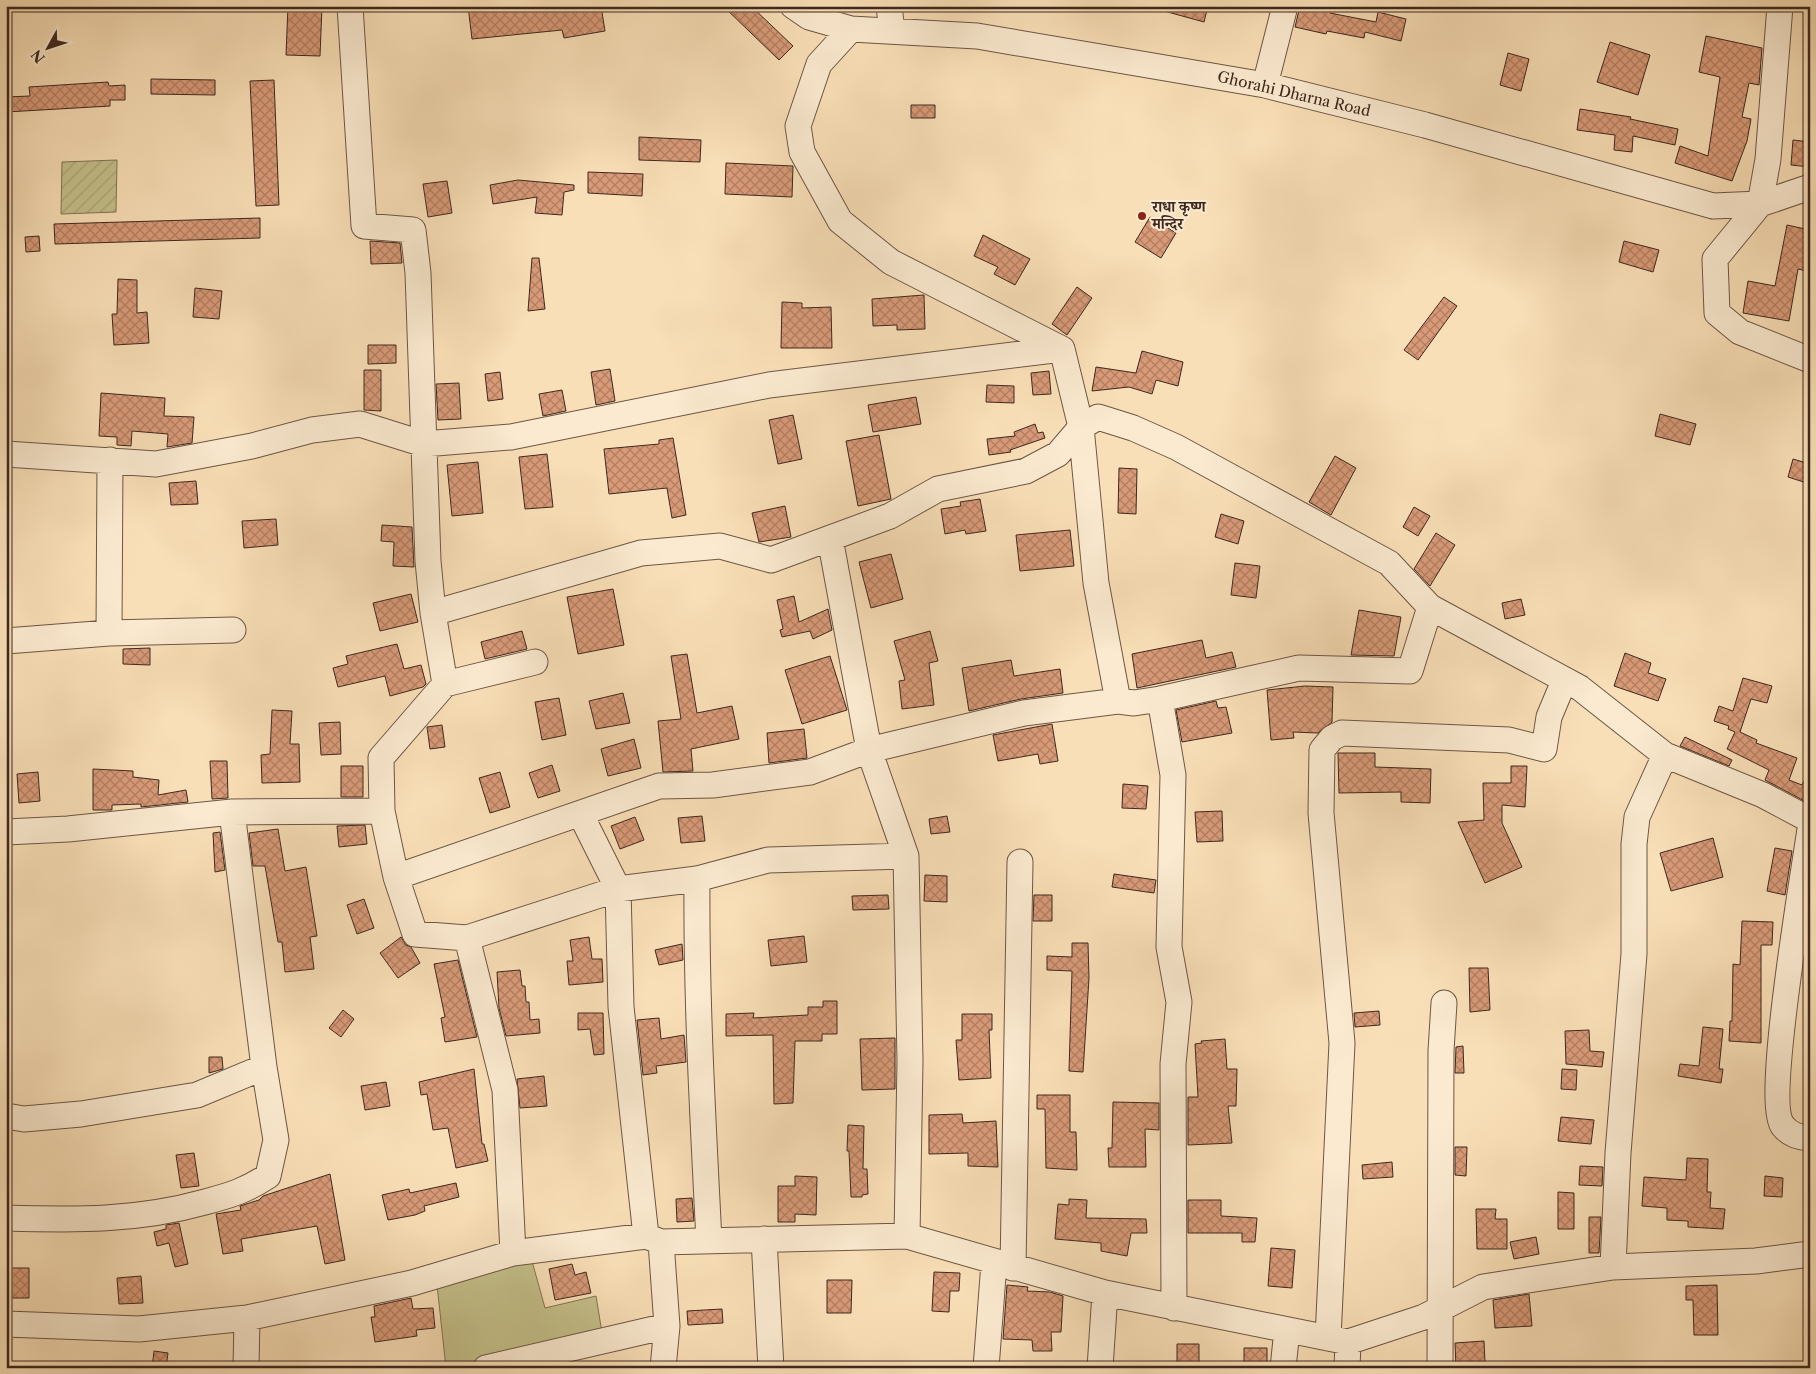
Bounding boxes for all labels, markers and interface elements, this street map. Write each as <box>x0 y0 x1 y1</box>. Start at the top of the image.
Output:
north arrow <box>22 22 72 72</box>
text: N <box>27 46 49 67</box>
street label: Ghorahi Dharna Road <box>1216 67 1373 120</box>
place label: राधा कृष्ण मन्दिर <box>1151 197 1206 233</box>
marker: राधा कृष्ण मन्दिर <box>1136 210 1148 222</box>

